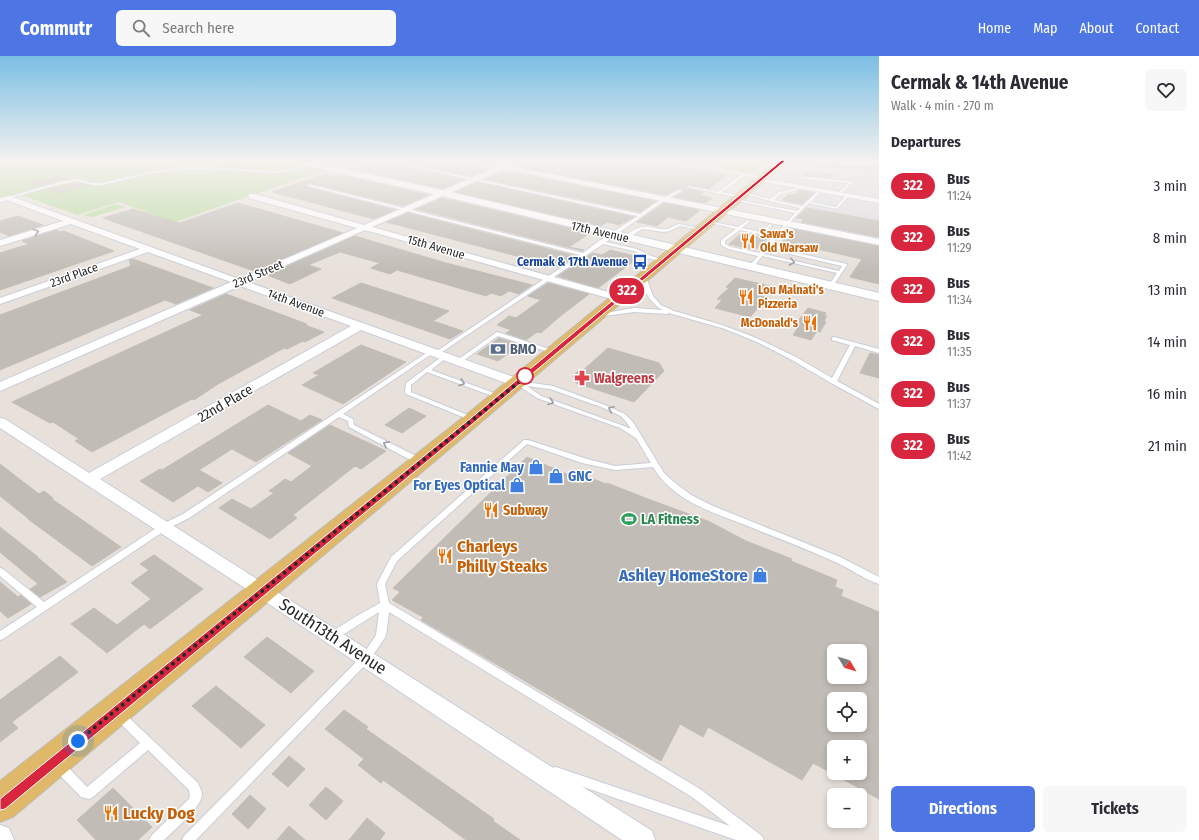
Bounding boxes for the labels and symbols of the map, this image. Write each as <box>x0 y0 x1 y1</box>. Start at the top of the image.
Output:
street label: 17th Avenue <box>570 219 630 245</box>
place label: Sawa's Old Warsaw <box>760 227 819 255</box>
one-way arrow <box>32 228 39 237</box>
street label: 15th Avenue <box>406 232 466 262</box>
restaurant icon: Sawa's Old Warsaw <box>739 232 757 250</box>
bus stop icon: Cermak & 17th Avenue <box>631 253 649 271</box>
place label: Cermak & 17th Avenue <box>517 255 628 269</box>
street label: 23rd Street <box>231 257 285 291</box>
one-way arrow <box>789 257 795 265</box>
street label: 23rd Place <box>48 260 100 290</box>
line badge: 322 <box>604 278 650 304</box>
place label: Lou Malnati's Pizzeria <box>758 283 824 311</box>
street label: 14th Avenue <box>266 286 326 320</box>
restaurant icon: Lou Malnati's Pizzeria <box>737 288 755 306</box>
restaurant icon: McDonald's <box>801 314 819 332</box>
place label: McDonald's <box>741 316 799 330</box>
bank icon: BMO <box>489 340 507 358</box>
place label: BMO <box>510 341 537 358</box>
unlabelled marker <box>516 367 534 385</box>
pharmacy icon: Walgreens <box>573 369 591 387</box>
place label: Walgreens <box>594 370 654 387</box>
one-way arrow <box>459 379 466 387</box>
street label: 22nd Place <box>195 381 256 426</box>
one-way arrow <box>548 397 555 405</box>
one-way arrow <box>608 406 616 414</box>
one-way arrow <box>383 442 391 449</box>
shop icon: Fannie May <box>527 458 545 476</box>
place label: Fannie May <box>460 459 524 476</box>
shop icon: GNC <box>547 467 565 485</box>
place label: GNC <box>568 468 593 485</box>
shop icon: For Eyes Optical <box>508 476 526 494</box>
place label: For Eyes Optical <box>413 477 505 494</box>
restaurant icon: Subway <box>482 501 500 519</box>
place label: Subway <box>503 502 548 519</box>
sports icon: LA Fitness <box>620 510 638 528</box>
place label: LA Fitness <box>641 511 699 528</box>
place label: Charleys Philly Steaks <box>457 536 548 577</box>
restaurant icon: Charleys Philly Steaks <box>436 547 454 565</box>
place label: Ashley HomeStore <box>618 565 748 586</box>
shop icon: Ashley HomeStore <box>751 566 769 584</box>
street label: South13th Avenue <box>275 594 391 679</box>
north arrow <box>827 644 867 684</box>
your location <box>68 731 88 751</box>
place label: Lucky Dog <box>123 803 195 824</box>
restaurant icon: Lucky Dog <box>102 804 120 822</box>

